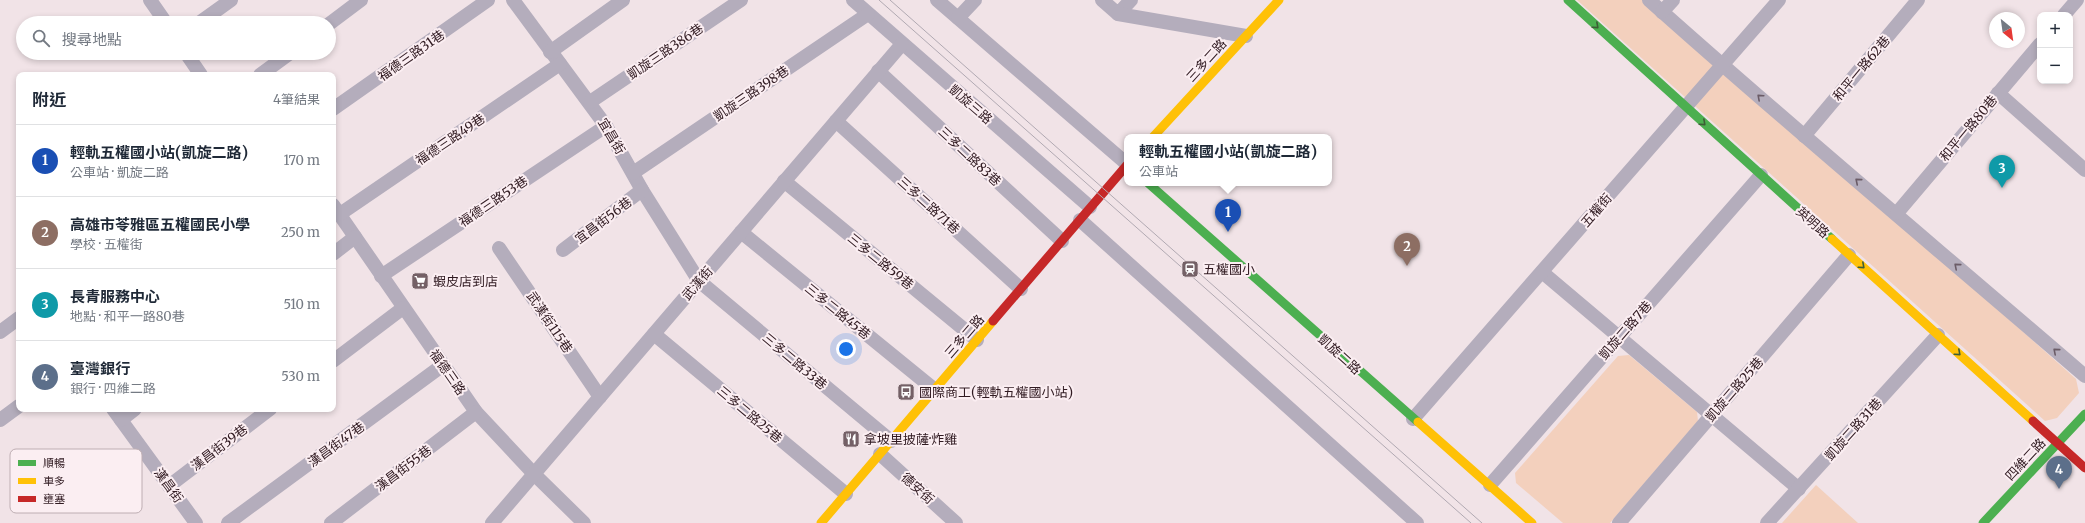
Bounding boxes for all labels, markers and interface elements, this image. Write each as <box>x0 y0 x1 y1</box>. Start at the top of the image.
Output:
north arrow <box>1989 12 2025 48</box>
map controls <box>2037 12 2073 84</box>
button: + <box>2037 12 2073 48</box>
search box <box>16 16 336 60</box>
street label: 凱旋三路386巷 <box>624 20 706 83</box>
one-way arrow <box>1592 21 1599 28</box>
street label: 福德三路31巷 <box>375 26 448 85</box>
icon: search <box>30 27 52 49</box>
text: 搜尋地點 <box>62 30 122 49</box>
street label: 和平一路62巷 <box>1829 32 1894 104</box>
street label: 三多二路 <box>1183 35 1230 85</box>
button: − <box>2037 48 2073 84</box>
street label: 凱旋三路398巷 <box>710 62 792 125</box>
street label: 凱旋三路 <box>945 81 996 128</box>
text: 附近 <box>32 89 66 111</box>
text: 4筆結果 <box>273 91 320 108</box>
street label: 和平一路80巷 <box>1936 92 2001 165</box>
one-way arrow <box>1757 95 1764 102</box>
street label: 福德三路49巷 <box>412 110 488 169</box>
street label: 宜昌街 <box>594 115 629 157</box>
one-way arrow <box>1698 118 1706 126</box>
street label: 三多二路83巷 <box>935 123 1005 190</box>
popup <box>1124 134 1332 186</box>
text: 輕軌五權國小站(凱旋二路) <box>1139 142 1317 161</box>
text: 輕軌五權國小站(凱旋二路) <box>70 143 248 162</box>
text: 1 <box>42 152 48 169</box>
text: 170 m <box>283 152 320 169</box>
pin: 3 <box>1989 155 2015 188</box>
text: 公車站 <box>1139 163 1178 180</box>
text: 公車站 · 凱旋二路 <box>70 164 169 181</box>
street label: 福德三路53巷 <box>456 172 531 231</box>
street label: 三多二路71巷 <box>894 173 963 238</box>
one-way arrow <box>1856 179 1863 186</box>
street label: 五權街 <box>1577 190 1616 231</box>
street label: 宜昌街56巷 <box>571 193 635 247</box>
pin: 1 <box>1215 199 1241 232</box>
street label: 英明路 <box>1792 203 1833 242</box>
text: 高雄市苓雅區五權國民小學 <box>70 215 250 234</box>
text: 2 <box>41 224 49 241</box>
text: 250 m <box>281 224 320 241</box>
street label: 三多二路59巷 <box>844 230 917 293</box>
pin: 2 <box>1394 233 1420 266</box>
text: 學校 · 五權街 <box>70 236 143 253</box>
station icon: 五權國小 <box>1180 259 1200 279</box>
place label: 五權國小 <box>1203 261 1255 278</box>
one-way arrow <box>1857 262 1865 269</box>
street label: 武漢街 <box>678 263 717 304</box>
one-way arrow <box>1955 263 1962 270</box>
supermarket icon: 蝦皮店到店 <box>410 271 430 291</box>
place label: 蝦皮店到店 <box>433 273 498 290</box>
street label: 三多二路45巷 <box>801 280 874 343</box>
text: 長青服務中心 <box>70 287 160 306</box>
street label: 武漢街115巷 <box>523 288 576 356</box>
text: 3 <box>41 296 49 313</box>
text: 510 m <box>283 296 320 313</box>
street label: 凱旋二路7巷 <box>1595 297 1656 363</box>
text: 地點 · 和平一路80巷 <box>70 308 185 325</box>
street label: 三多二路 <box>941 311 988 362</box>
street label: 三多二路33巷 <box>759 329 831 393</box>
street label: 凱旋二路 <box>1315 331 1365 378</box>
your location <box>836 339 856 359</box>
street label: 福德三路 <box>426 346 469 398</box>
one-way arrow <box>2053 348 2060 355</box>
one-way arrow <box>1954 349 1961 356</box>
street label: 凱旋二路25巷 <box>1702 354 1767 425</box>
text: 臺灣銀行 <box>70 359 130 378</box>
text: 4 <box>41 368 49 385</box>
text: 530 m <box>281 368 320 385</box>
text: 銀行 · 四維二路 <box>70 380 156 397</box>
street label: 三多二路25巷 <box>714 382 786 447</box>
bus stop icon: 國際商工(輕軌五權國小站) <box>896 382 916 402</box>
place label: 國際商工(輕軌五權國小站) <box>919 384 1073 401</box>
street label: 凱旋二路31巷 <box>1821 395 1886 464</box>
street label: 漢昌街47巷 <box>305 418 368 471</box>
street label: 漢昌街39巷 <box>187 420 251 474</box>
restaurant icon: 拿坡里披薩‧炸雞 <box>841 429 861 449</box>
place label: 拿坡里披薩‧炸雞 <box>864 431 957 448</box>
street label: 四維二路 <box>2001 435 2049 484</box>
street label: 漢昌街55巷 <box>372 442 435 495</box>
legend <box>10 449 142 513</box>
text: 順暢 <box>43 456 65 470</box>
pin: 4 <box>2046 456 2072 489</box>
street label: 漢昌街 <box>150 465 187 506</box>
street label: 德安街 <box>897 469 938 508</box>
text: 車多 <box>43 474 65 488</box>
text: 壅塞 <box>43 492 65 506</box>

